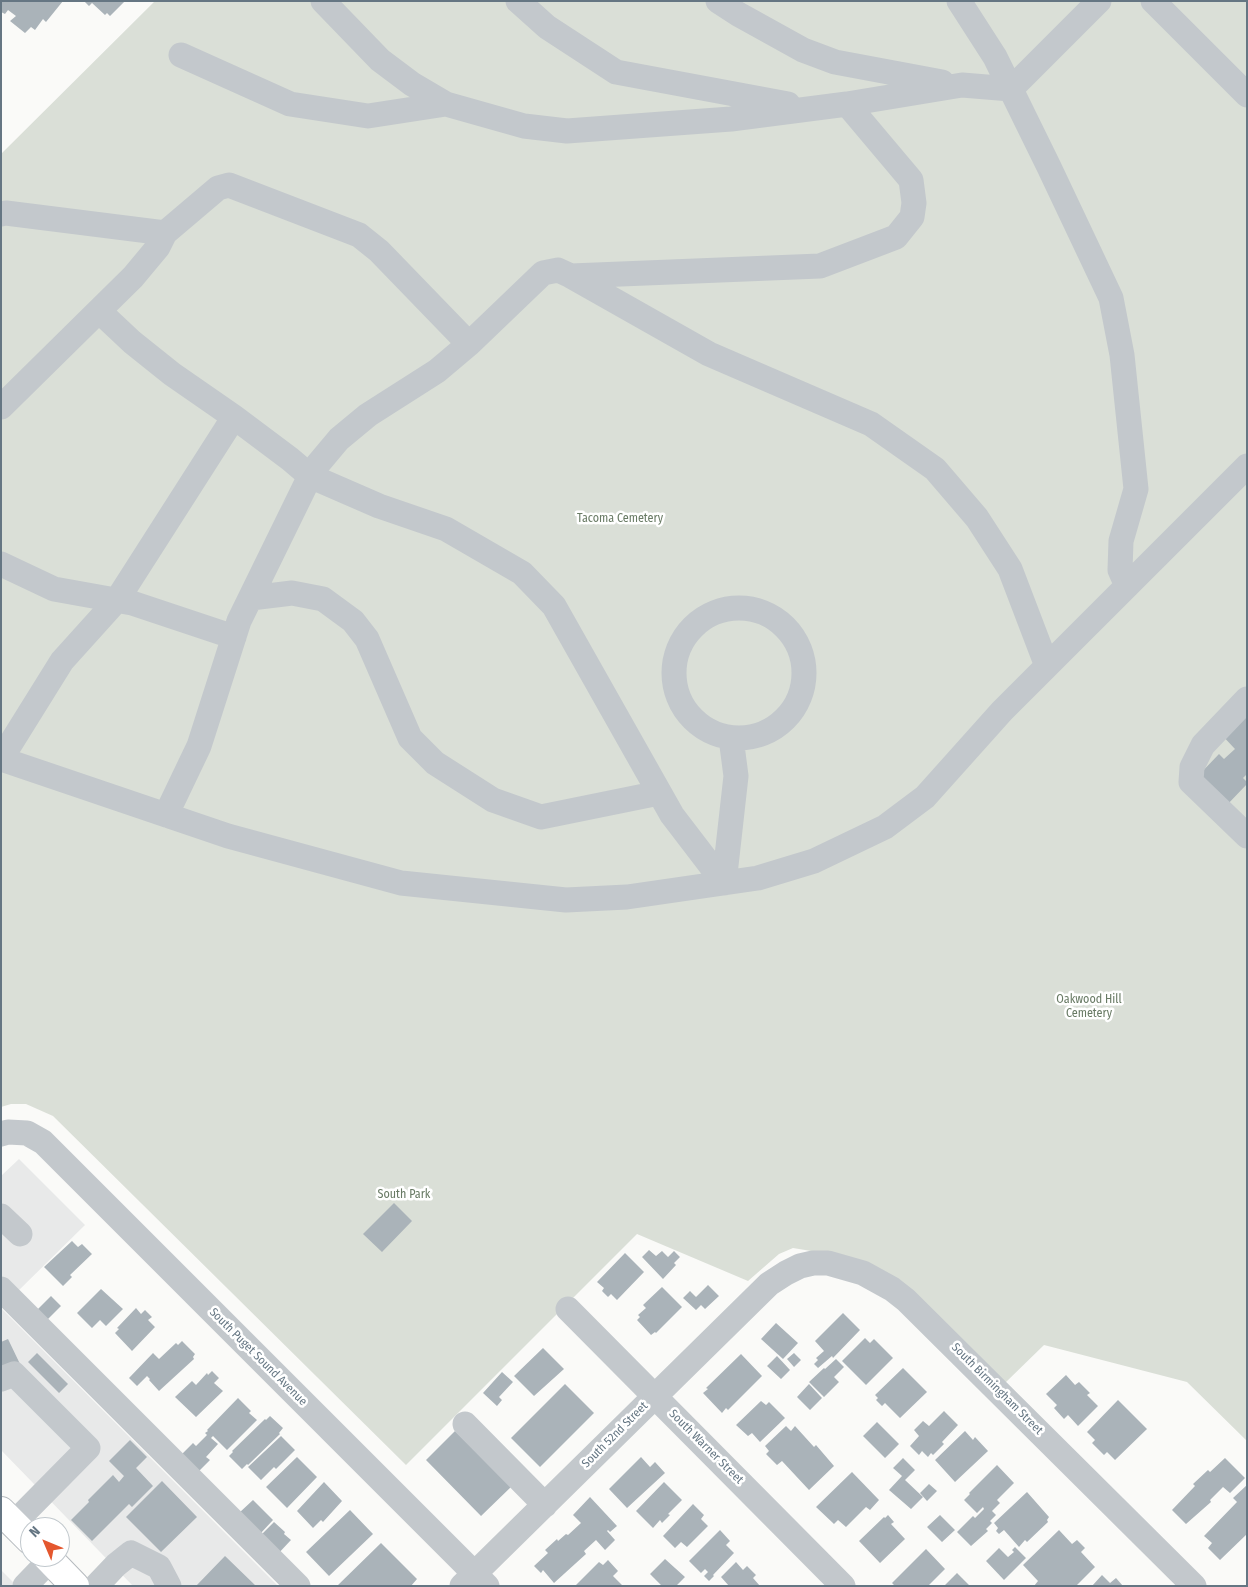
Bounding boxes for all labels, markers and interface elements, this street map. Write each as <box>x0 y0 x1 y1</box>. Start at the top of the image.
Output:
park label: Tacoma Cemetery <box>577 512 663 526</box>
park label: Oakwood Hill Cemetery <box>1056 993 1122 1021</box>
park label: South Park <box>378 1188 430 1202</box>
street label: South Puget Sound Avenue <box>206 1305 310 1409</box>
street label: South Birmingham Street <box>948 1340 1046 1438</box>
street label: South 52nd Street <box>579 1399 651 1471</box>
street label: South Warner Street <box>666 1407 746 1487</box>
north arrow <box>20 1517 70 1567</box>
text: N <box>26 1523 44 1541</box>

